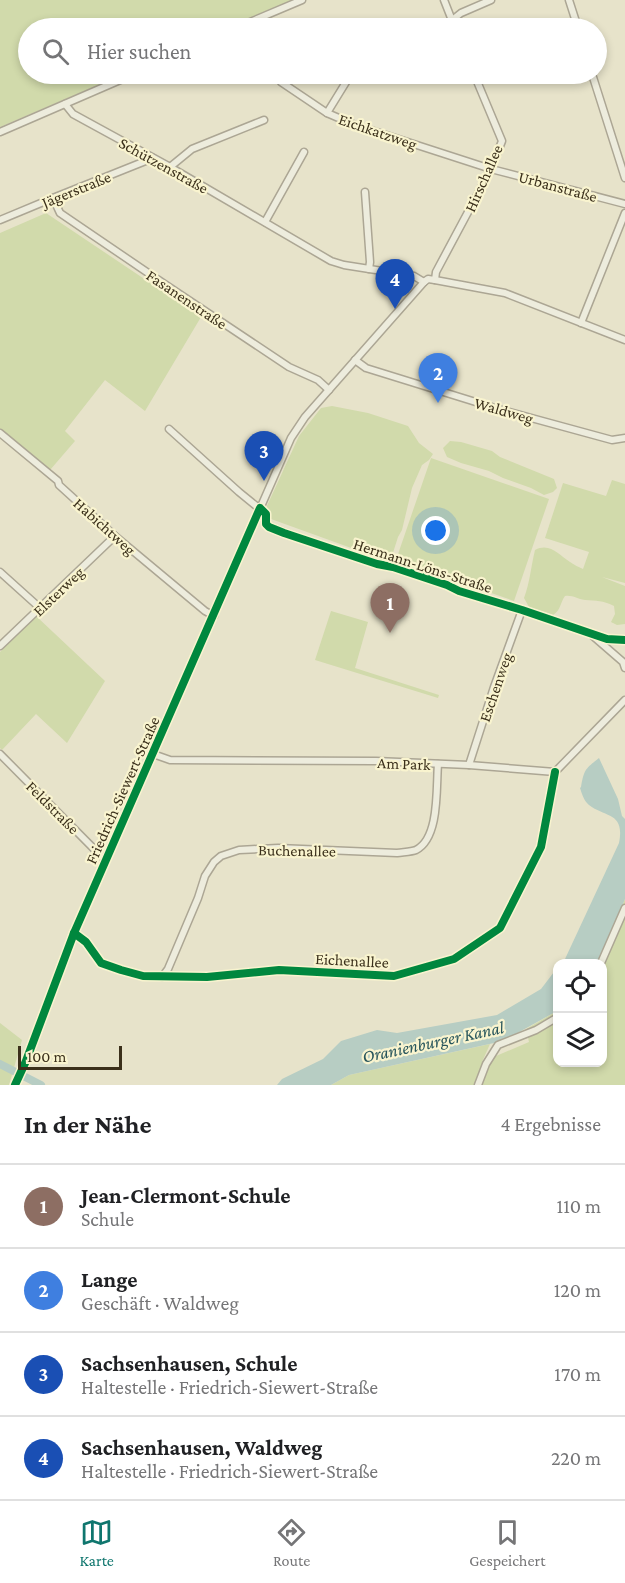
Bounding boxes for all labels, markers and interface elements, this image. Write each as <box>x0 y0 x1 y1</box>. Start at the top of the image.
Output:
search box <box>18 18 607 84</box>
icon: search <box>39 35 72 68</box>
text: Hier suchen <box>87 39 191 64</box>
street label: Eichkatzweg <box>336 110 419 154</box>
street label: Schützenstraße <box>116 134 211 197</box>
street label: Hirschallee <box>461 142 506 214</box>
street label: Jägerstraße <box>37 168 113 213</box>
street label: Urbanstraße <box>517 168 599 205</box>
pin: 4 <box>376 260 414 309</box>
street label: Fasanenstraße <box>143 266 230 333</box>
pin: 2 <box>418 354 458 403</box>
street label: Waldweg <box>472 394 535 428</box>
pin: 3 <box>244 432 284 481</box>
street label: Habichtweg <box>70 494 139 559</box>
your location <box>421 516 450 545</box>
street label: Hermann-Löns-Straße <box>351 535 494 596</box>
street label: Elsterweg <box>30 563 88 620</box>
pin: 1 <box>370 584 410 633</box>
street label: Eschenweg <box>476 650 516 724</box>
street label: Friedrich-Siewert-Straße <box>82 714 163 867</box>
street label: Am Park <box>377 754 431 773</box>
street label: Feldstraße <box>23 777 83 837</box>
street label: Buchenallee <box>258 841 336 860</box>
street label: Eichenallee <box>315 950 389 971</box>
map controls <box>553 959 607 1067</box>
button: locate <box>553 959 607 1013</box>
button: layers <box>553 1013 607 1067</box>
water label: Oranienburger Kanal <box>360 1017 506 1067</box>
scale bar <box>18 1043 122 1070</box>
text: 100 m <box>27 1048 66 1065</box>
text: In der Nähe <box>24 1110 152 1139</box>
text: 4 Ergebnisse <box>500 1113 601 1135</box>
text: Jean-Clermont-Schule <box>81 1183 291 1208</box>
text: 1 <box>40 1195 47 1217</box>
text: 110 m <box>557 1195 601 1217</box>
text: Schule <box>81 1208 134 1230</box>
text: Lange <box>81 1267 137 1292</box>
text: 2 <box>38 1279 49 1301</box>
text: 120 m <box>554 1279 601 1301</box>
text: Geschäft · Waldweg <box>81 1292 239 1314</box>
text: Sachsenhausen, Schule <box>81 1351 297 1376</box>
text: 3 <box>39 1363 48 1385</box>
text: 170 m <box>554 1363 601 1385</box>
text: Haltestelle · Friedrich-Siewert-Straße <box>81 1376 378 1398</box>
text: Sachsenhausen, Waldweg <box>81 1435 322 1460</box>
text: 4 <box>38 1447 49 1469</box>
text: 220 m <box>551 1447 601 1469</box>
text: Haltestelle · Friedrich-Siewert-Straße <box>81 1460 378 1482</box>
tab: Karte <box>80 1516 114 1569</box>
tab: Route <box>273 1516 310 1569</box>
tab: Gespeichert <box>469 1516 545 1569</box>

